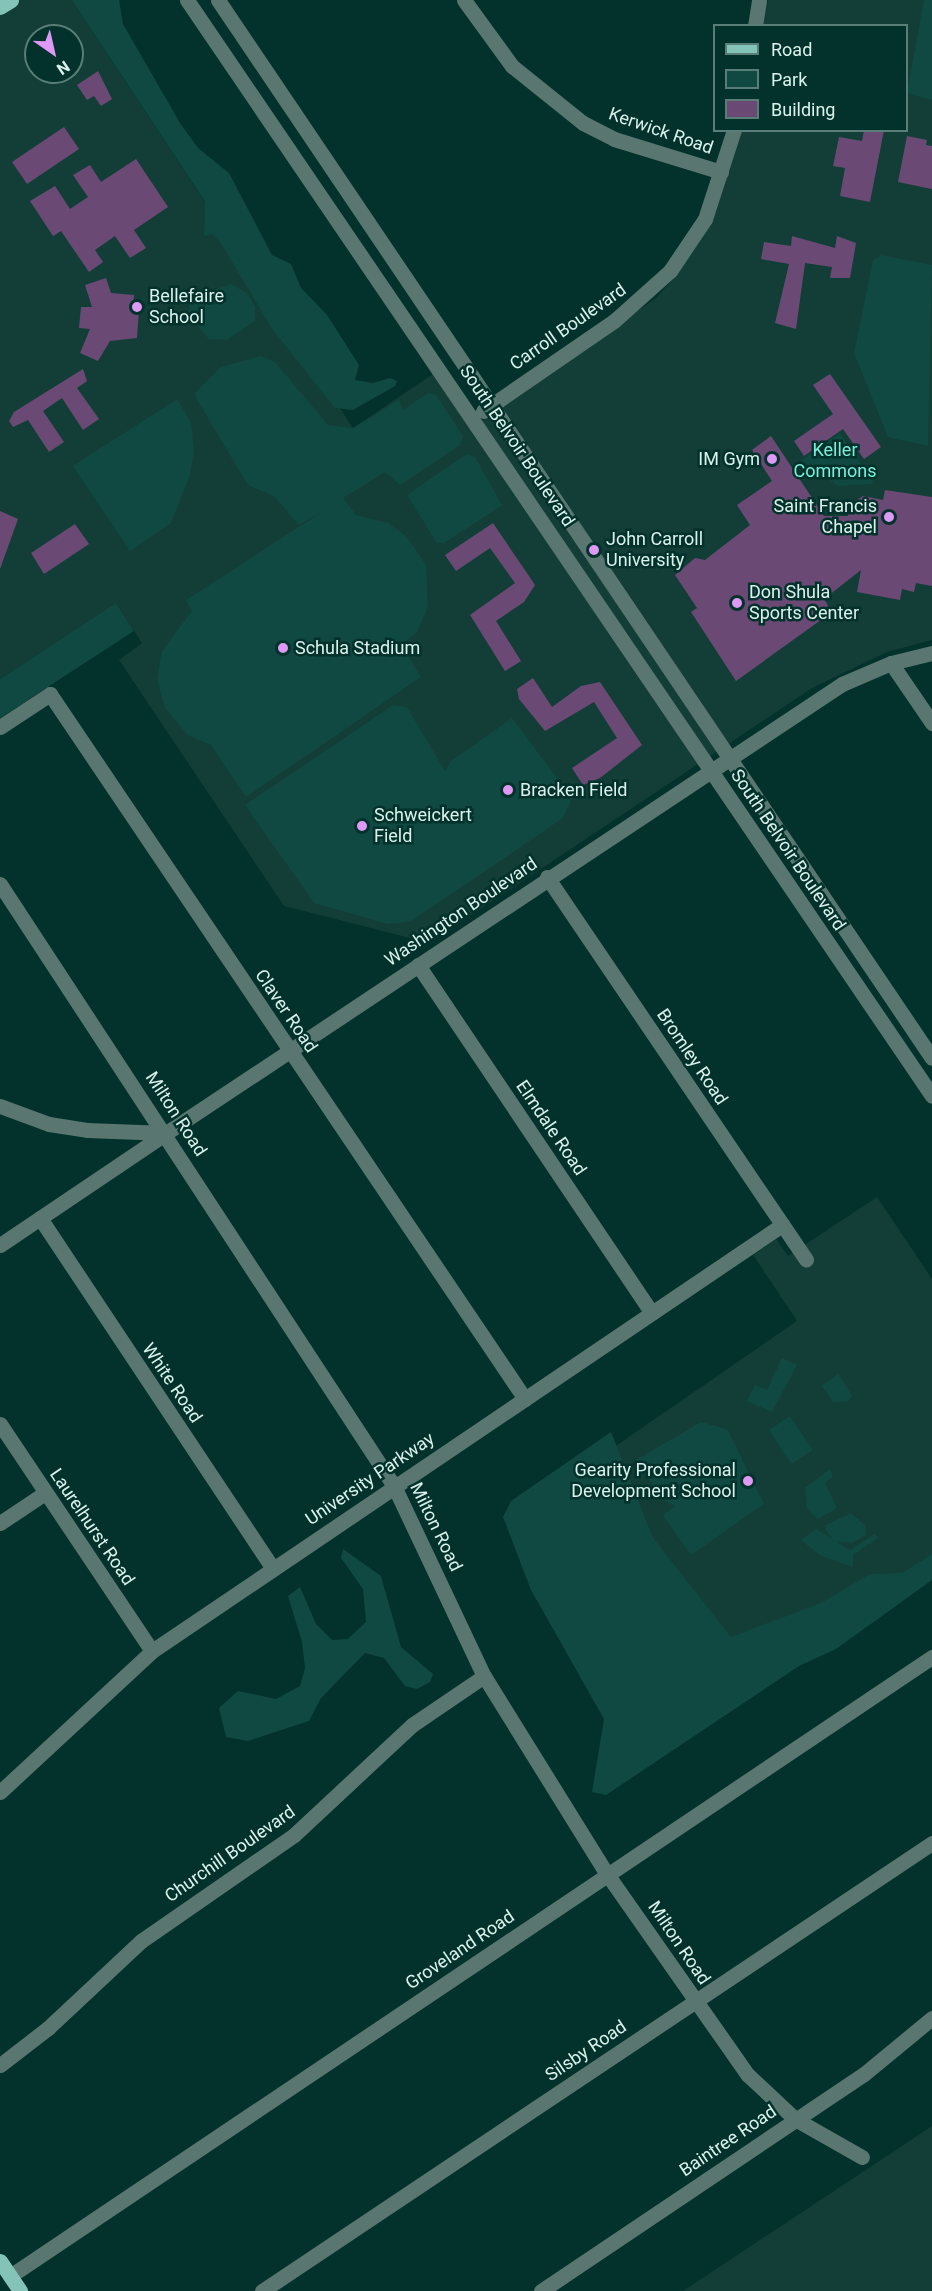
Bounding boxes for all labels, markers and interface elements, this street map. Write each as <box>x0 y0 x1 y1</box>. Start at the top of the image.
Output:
north arrow <box>24 24 84 84</box>
legend <box>713 24 908 132</box>
text: Road <box>771 39 812 60</box>
text: N <box>53 57 73 79</box>
text: Park <box>771 69 807 90</box>
text: Building <box>771 99 835 120</box>
street label: Kerwick Road <box>606 103 716 159</box>
street label: Carroll Boulevard <box>506 279 630 375</box>
place label: Bellefaire School <box>149 286 224 328</box>
marker: Bellefaire School <box>130 300 144 314</box>
street label: South Belvoir Boulevard <box>455 361 579 531</box>
park label: Keller Commons <box>793 440 877 482</box>
place label: IM Gym <box>698 448 760 470</box>
marker: IM Gym <box>765 452 779 466</box>
place label: Saint Francis Chapel <box>774 496 877 538</box>
marker: Saint Francis Chapel <box>882 510 896 524</box>
place label: John Carroll University <box>606 529 703 572</box>
marker: John Carroll University <box>587 543 601 557</box>
place label: Don Shula Sports Center <box>749 582 859 624</box>
marker: Don Shula Sports Center <box>730 596 744 610</box>
place label: Schula Stadium <box>295 637 420 659</box>
marker: Schula Stadium <box>276 641 290 655</box>
street label: South Belvoir Boulevard <box>726 765 850 935</box>
place label: Bracken Field <box>520 779 627 801</box>
marker: Bracken Field <box>501 783 515 797</box>
place label: Schweickert Field <box>374 805 472 848</box>
marker: Schweickert Field <box>355 819 369 833</box>
street label: Washington Boulevard <box>381 853 541 971</box>
street label: Claver Road <box>250 965 322 1057</box>
street label: Bromley Road <box>652 1005 732 1109</box>
street label: Milton Road <box>141 1068 211 1160</box>
street label: Elmdale Road <box>511 1076 591 1180</box>
street label: White Road <box>137 1339 207 1427</box>
street label: University Parkway <box>301 1428 439 1530</box>
place label: Gearity Professional Development School <box>571 1460 736 1502</box>
street label: Laurelhurst Road <box>45 1465 139 1589</box>
marker: Gearity Professional Development School <box>741 1474 755 1488</box>
street label: Milton Road <box>405 1479 467 1575</box>
street label: Churchill Boulevard <box>161 1801 299 1907</box>
street label: Milton Road <box>643 1897 715 1989</box>
street label: Groveland Road <box>402 1906 518 1994</box>
street label: Silsby Road <box>541 2016 631 2086</box>
street label: Baintree Road <box>676 2101 780 2181</box>

